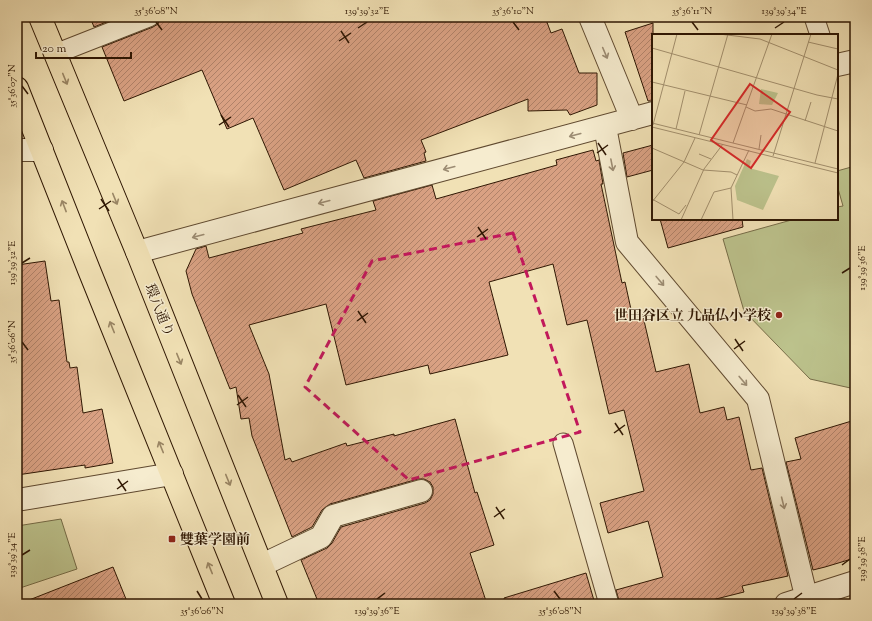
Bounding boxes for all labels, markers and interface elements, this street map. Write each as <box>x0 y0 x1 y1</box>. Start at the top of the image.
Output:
text: 35°36'08"N <box>134 4 178 19</box>
text: 139°39'32"E <box>345 4 389 19</box>
text: 35°36'10"N <box>492 4 534 19</box>
text: 35°36'11"N <box>672 4 712 19</box>
text: 139°39'34"E <box>761 4 807 19</box>
scale bar <box>36 34 131 60</box>
inset map <box>652 34 838 220</box>
text: 20 m <box>42 40 67 58</box>
one-way arrow <box>601 47 609 59</box>
text: 35°36'07"N <box>5 64 20 108</box>
one-way arrow <box>62 73 70 85</box>
one-way arrow <box>569 131 582 139</box>
one-way arrow <box>608 158 616 171</box>
one-way arrow <box>443 165 456 173</box>
one-way arrow <box>112 193 119 205</box>
one-way arrow <box>317 199 330 206</box>
one-way arrow <box>59 201 67 213</box>
one-way arrow <box>192 233 205 240</box>
text: 139°39'32"E <box>5 241 20 285</box>
text: 139°39'36"E <box>855 245 870 291</box>
one-way arrow <box>655 276 664 287</box>
street label: 環八通り <box>138 281 178 340</box>
place label: 世田谷区立 九品仏小学校 <box>614 307 771 327</box>
marker: 世田谷区立 九品仏小学校 <box>774 310 784 320</box>
text: 35°36'06"N <box>5 320 20 364</box>
one-way arrow <box>107 321 115 333</box>
one-way arrow <box>176 352 184 364</box>
one-way arrow <box>739 376 748 387</box>
one-way arrow <box>156 442 164 454</box>
one-way arrow <box>224 473 232 485</box>
one-way arrow <box>780 496 787 509</box>
place label: 雙葉学園前 <box>180 531 250 551</box>
text: 139°39'34"E <box>5 532 20 578</box>
marker: 雙葉学園前 <box>167 534 177 544</box>
text: 139°39'38"E <box>855 536 870 582</box>
one-way arrow <box>205 562 213 574</box>
text: 35°36'06"N <box>180 604 224 619</box>
text: 139°39'36"E <box>354 604 400 619</box>
text: 35°36'08"N <box>538 604 582 619</box>
text: 139°39'38"E <box>771 604 817 619</box>

